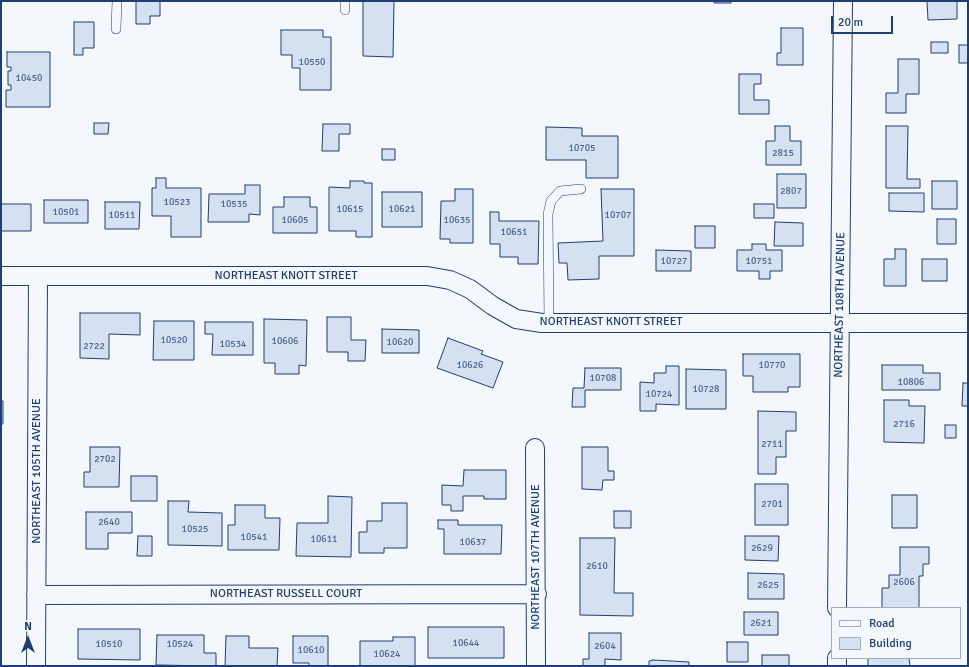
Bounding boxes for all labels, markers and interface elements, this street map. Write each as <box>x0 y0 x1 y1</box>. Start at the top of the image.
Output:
scale bar <box>833 8 895 34</box>
text: 20 m <box>838 15 863 30</box>
house number: 10550 <box>299 56 325 68</box>
house number: 10450 <box>16 72 42 84</box>
house number: 10705 <box>569 142 595 154</box>
house number: 2815 <box>772 147 794 159</box>
house number: 2807 <box>780 185 802 197</box>
house number: 10523 <box>164 196 190 208</box>
house number: 10535 <box>221 198 247 210</box>
house number: 10615 <box>337 203 363 215</box>
house number: 10621 <box>389 203 415 215</box>
house number: 10501 <box>53 206 79 218</box>
house number: 10511 <box>109 209 135 221</box>
house number: 10707 <box>605 209 631 221</box>
house number: 10605 <box>282 214 308 226</box>
house number: 10635 <box>444 214 470 226</box>
house number: 10651 <box>501 226 527 238</box>
street label: NORTHEAST 108TH AVENUE <box>832 232 848 378</box>
house number: 10727 <box>661 255 687 267</box>
house number: 10751 <box>746 255 772 267</box>
street label: NORTHEAST KNOTT STREET <box>215 269 357 283</box>
street label: NORTHEAST KNOTT STREET <box>540 315 682 329</box>
house number: 10520 <box>161 334 187 346</box>
house number: 10606 <box>272 335 298 347</box>
house number: 10620 <box>387 336 413 348</box>
house number: 10534 <box>220 338 246 350</box>
house number: 2722 <box>83 340 105 352</box>
house number: 10626 <box>457 359 483 371</box>
house number: 10770 <box>759 359 785 371</box>
house number: 10708 <box>590 372 616 384</box>
house number: 10806 <box>898 376 924 388</box>
house number: 10728 <box>693 383 719 395</box>
house number: 10724 <box>646 388 672 400</box>
street label: NORTHEAST 105TH AVENUE <box>30 398 44 544</box>
house number: 2716 <box>893 418 915 430</box>
house number: 2711 <box>761 438 783 450</box>
house number: 2702 <box>94 453 116 465</box>
street label: NORTHEAST 107TH AVENUE <box>529 484 543 630</box>
house number: 2701 <box>761 498 783 510</box>
house number: 2640 <box>98 516 120 528</box>
house number: 10525 <box>182 523 208 535</box>
house number: 10541 <box>241 531 267 543</box>
house number: 10611 <box>311 533 337 545</box>
house number: 10637 <box>460 536 486 548</box>
house number: 2629 <box>751 542 773 554</box>
house number: 2610 <box>586 560 608 572</box>
house number: 2606 <box>893 576 915 588</box>
house number: 2625 <box>757 579 779 591</box>
street label: NORTHEAST RUSSELL COURT <box>210 587 362 601</box>
legend <box>831 607 961 659</box>
text: Road <box>869 616 895 631</box>
house number: 2621 <box>750 617 772 629</box>
north arrow <box>8 619 48 659</box>
text: N <box>24 620 32 633</box>
text: Building <box>869 636 912 651</box>
house number: 10644 <box>453 637 479 649</box>
house number: 10510 <box>96 638 122 650</box>
house number: 10524 <box>167 638 193 650</box>
house number: 2604 <box>594 640 616 652</box>
house number: 10610 <box>298 644 324 656</box>
house number: 10624 <box>374 648 400 660</box>

